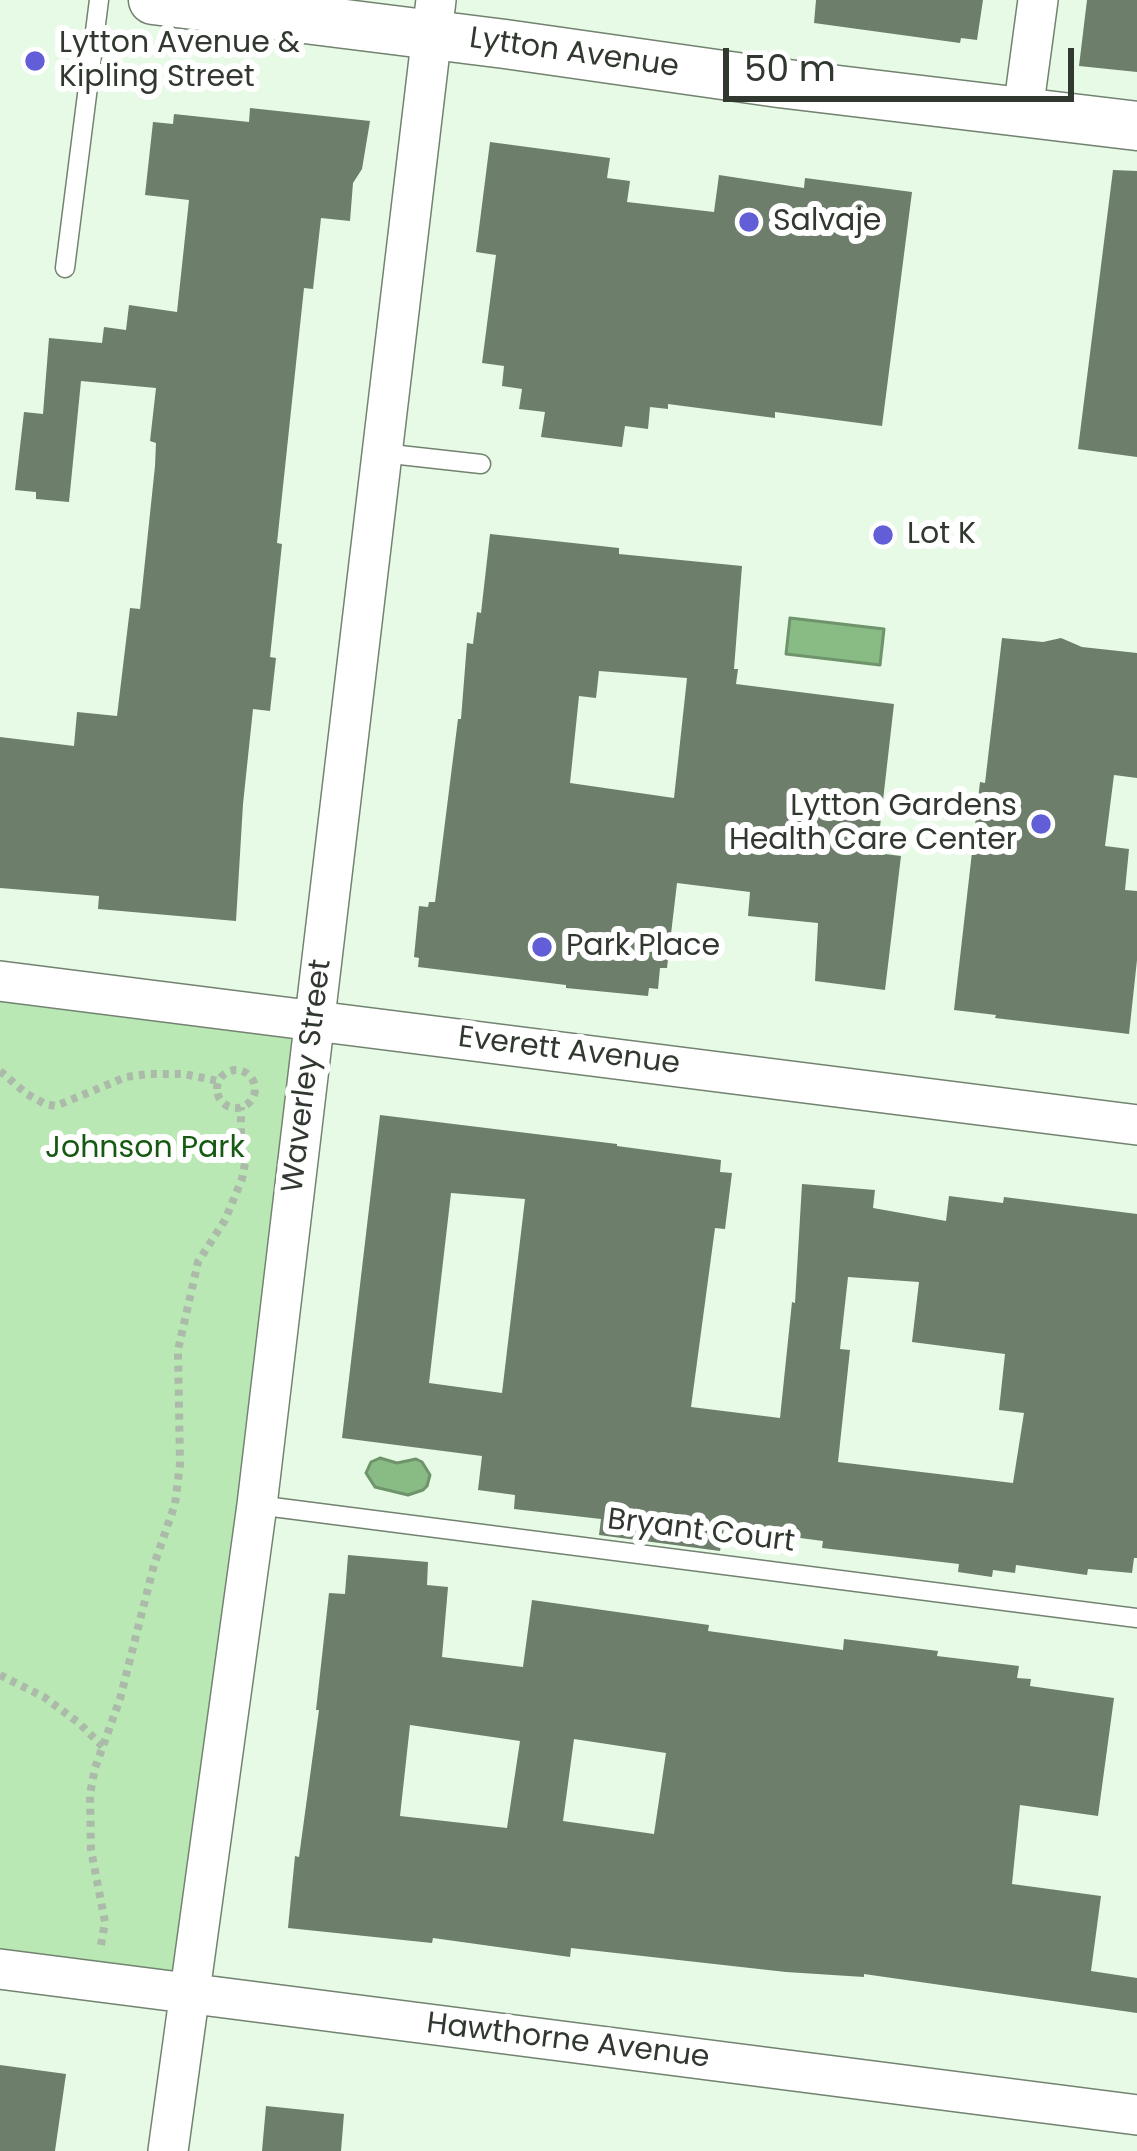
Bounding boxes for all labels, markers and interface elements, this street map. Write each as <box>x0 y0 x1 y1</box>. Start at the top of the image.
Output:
street label: Lytton Avenue <box>467 22 681 86</box>
scale bar <box>729 24 1080 98</box>
place label: Lytton Avenue & Kipling Street <box>59 26 300 96</box>
text: 50 m <box>744 43 836 94</box>
marker: Lytton Avenue & Kipling Street <box>22 48 48 74</box>
place label: Salvaje <box>773 204 881 240</box>
marker: Salvaje <box>736 209 762 235</box>
place label: Lot K <box>907 517 976 553</box>
marker: Lot K <box>870 522 896 548</box>
place label: Lytton Gardens Health Care Center <box>729 789 1017 860</box>
marker: Lytton Gardens Health Care Center <box>1028 811 1054 837</box>
place label: Park Place <box>566 929 720 965</box>
marker: Park Place <box>529 934 555 960</box>
street label: Waverley Street <box>276 957 340 1195</box>
street label: Everett Avenue <box>456 1021 682 1083</box>
park label: Johnson Park <box>45 1131 245 1167</box>
street label: Bryant Court <box>605 1503 797 1561</box>
street label: Hawthorne Avenue <box>425 2007 711 2077</box>

